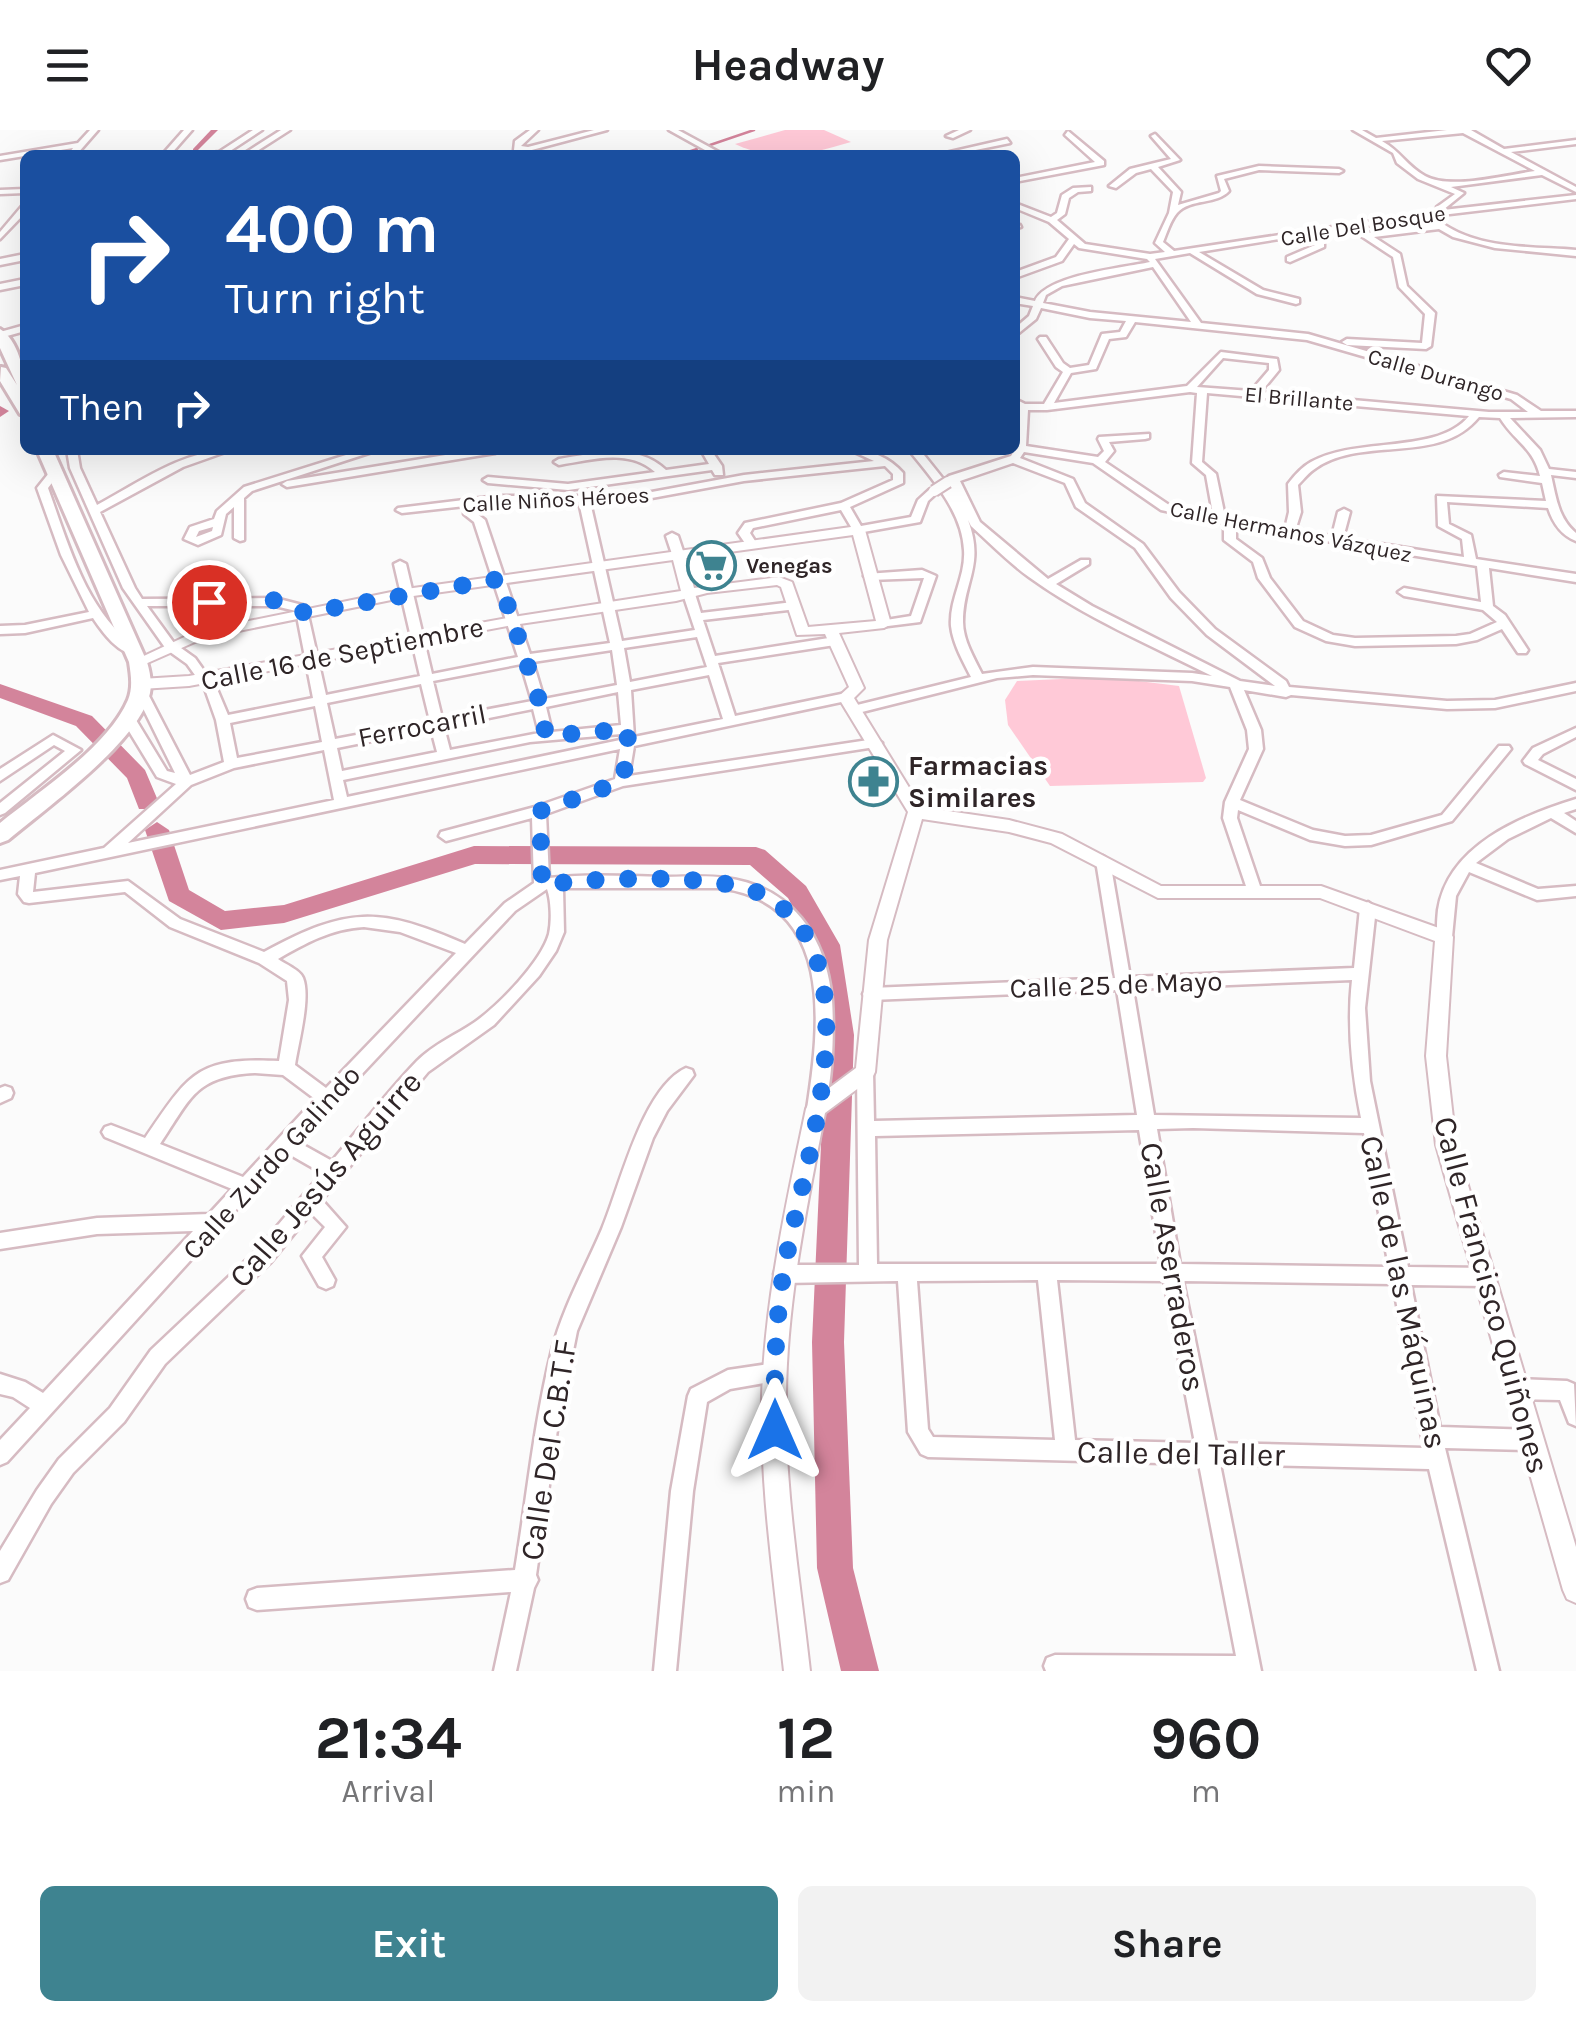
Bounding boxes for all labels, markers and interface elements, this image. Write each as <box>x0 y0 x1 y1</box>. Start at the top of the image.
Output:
icon: menu <box>40 38 95 93</box>
icon: heart <box>1481 38 1536 93</box>
text: Headway <box>692 39 884 91</box>
text: 400 m <box>225 188 439 270</box>
icon: right <box>60 190 190 320</box>
street label: Calle Del Bosque <box>1279 200 1447 252</box>
text: Turn right <box>225 272 425 324</box>
street label: Calle Durango <box>1365 343 1507 407</box>
icon: right <box>164 380 219 435</box>
street label: El Brillante <box>1243 381 1354 417</box>
text: Then <box>60 385 144 430</box>
street label: Calle Niños Héroes <box>462 482 650 518</box>
street label: Calle Hermanos Vázquez <box>1168 496 1414 568</box>
supermarket icon: Venegas <box>685 539 737 591</box>
place label: Venegas <box>746 553 833 579</box>
pin <box>167 560 252 645</box>
icon: arrive <box>182 575 237 630</box>
street label: Calle 16 de Septiembre <box>198 610 486 697</box>
street label: Ferrocarril <box>355 697 489 754</box>
place label: Farmacias Similares <box>908 749 1048 814</box>
pharmacy icon: Farmacias Similares <box>847 755 899 807</box>
street label: Calle 25 de Mayo <box>1009 964 1223 1005</box>
street label: Calle Zurdo Galindo <box>176 1058 367 1266</box>
street label: Calle Jesús Aguirre <box>222 1064 429 1295</box>
street label: Calle Francisco Quiñones <box>1426 1113 1557 1478</box>
street label: Calle de las Máquinas <box>1352 1132 1455 1452</box>
street label: Calle Aserraderos <box>1132 1139 1213 1395</box>
street label: Calle Del C.B.T.F <box>513 1337 584 1563</box>
position arrow <box>723 1378 827 1482</box>
street label: Calle del Taller <box>1077 1433 1286 1474</box>
text: 21:34 <box>315 1703 462 1773</box>
text: 12 <box>777 1703 835 1773</box>
text: 960 <box>1150 1703 1261 1773</box>
text: Arrival <box>341 1773 435 1810</box>
text: min <box>777 1773 835 1810</box>
text: m <box>1191 1773 1221 1810</box>
button: Exit <box>40 1886 778 2001</box>
button: Share <box>798 1886 1536 2001</box>

